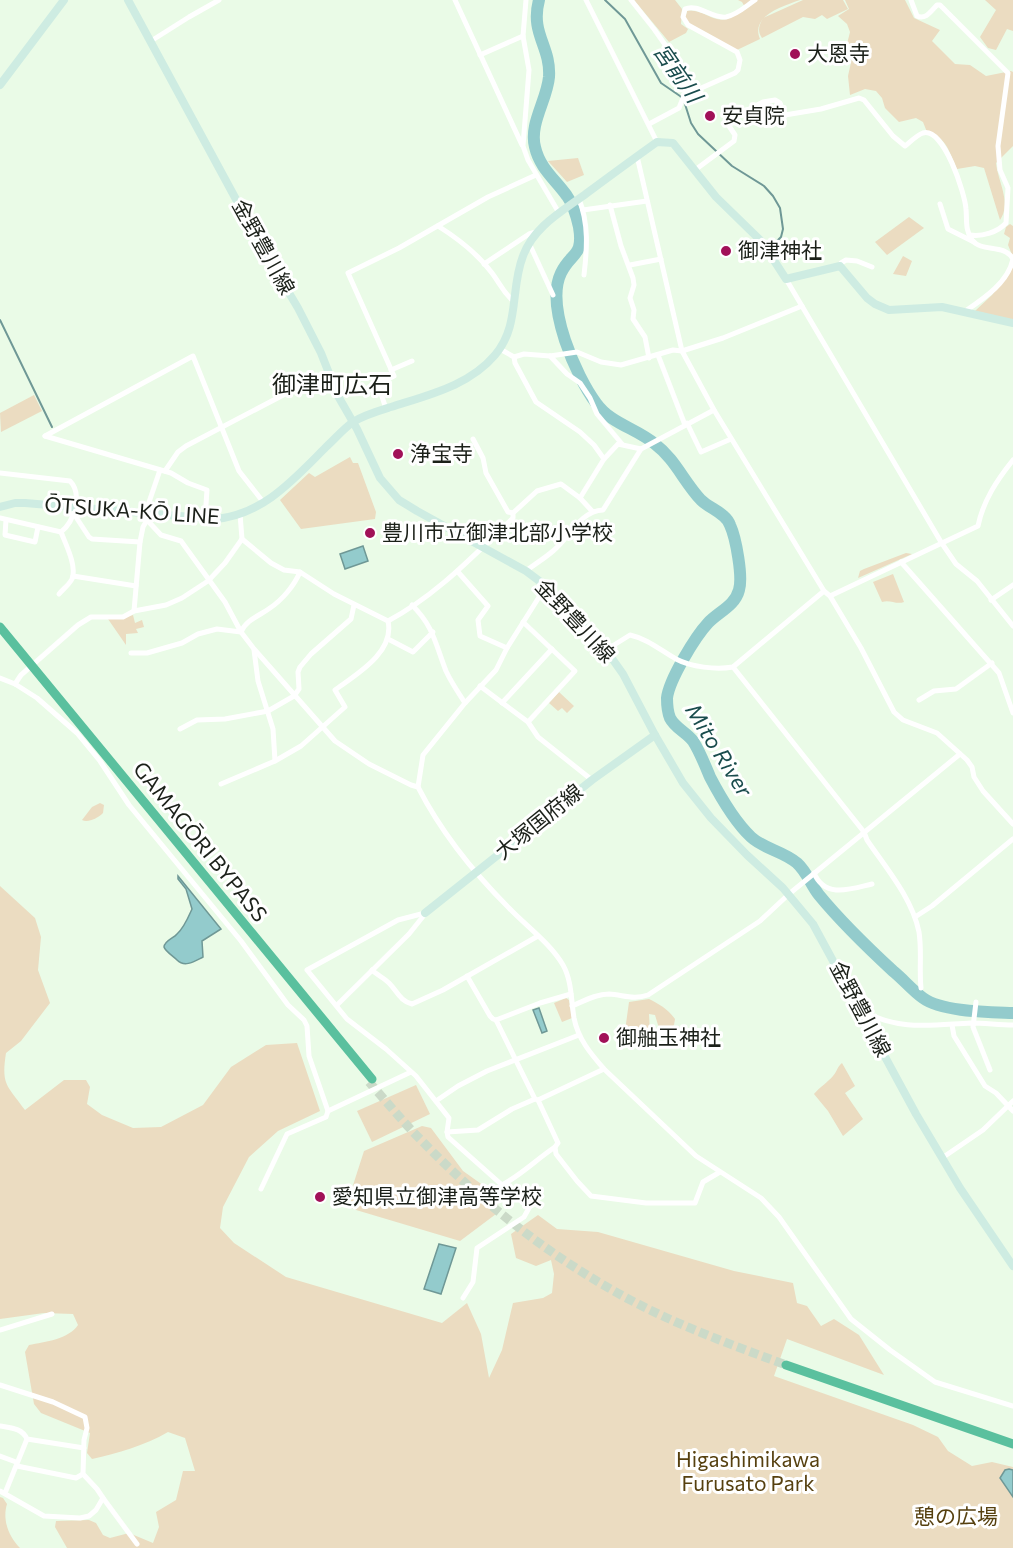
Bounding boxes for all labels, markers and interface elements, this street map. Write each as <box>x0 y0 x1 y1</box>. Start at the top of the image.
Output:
water label: 宮前川 <box>648 38 710 109</box>
place label: 大恩寺 <box>807 40 870 65</box>
marker: 大恩寺 <box>788 47 802 61</box>
place label: 安貞院 <box>722 102 785 127</box>
marker: 安貞院 <box>703 109 717 123</box>
street label: 金野豊川線 <box>228 194 301 298</box>
place label: 御津神社 <box>738 237 822 262</box>
marker: 御津神社 <box>719 244 733 258</box>
district label: 御津町広石 <box>272 369 392 398</box>
place label: 浄宝寺 <box>410 440 473 465</box>
marker: 浄宝寺 <box>391 447 405 461</box>
street label: ŌTSUKA-KŌ LINE <box>44 491 220 528</box>
place label: 豊川市立御津北部小学校 <box>382 519 613 544</box>
marker: 豊川市立御津北部小学校 <box>363 526 377 540</box>
street label: 金野豊川線 <box>531 573 621 667</box>
water label: Mito River <box>680 698 759 802</box>
street label: GAMAGŌRI BYPASS <box>129 756 273 926</box>
street label: 大塚国府線 <box>489 778 587 864</box>
street label: 金野豊川線 <box>826 956 897 1061</box>
place label: 御舳玉神社 <box>616 1024 721 1049</box>
marker: 御舳玉神社 <box>597 1031 611 1045</box>
place label: 愛知県立御津高等学校 <box>332 1183 542 1208</box>
marker: 愛知県立御津高等学校 <box>313 1190 327 1204</box>
park label: Higashimikawa Furusato Park <box>676 1446 820 1495</box>
park label: 憩の広場 <box>914 1503 998 1528</box>

